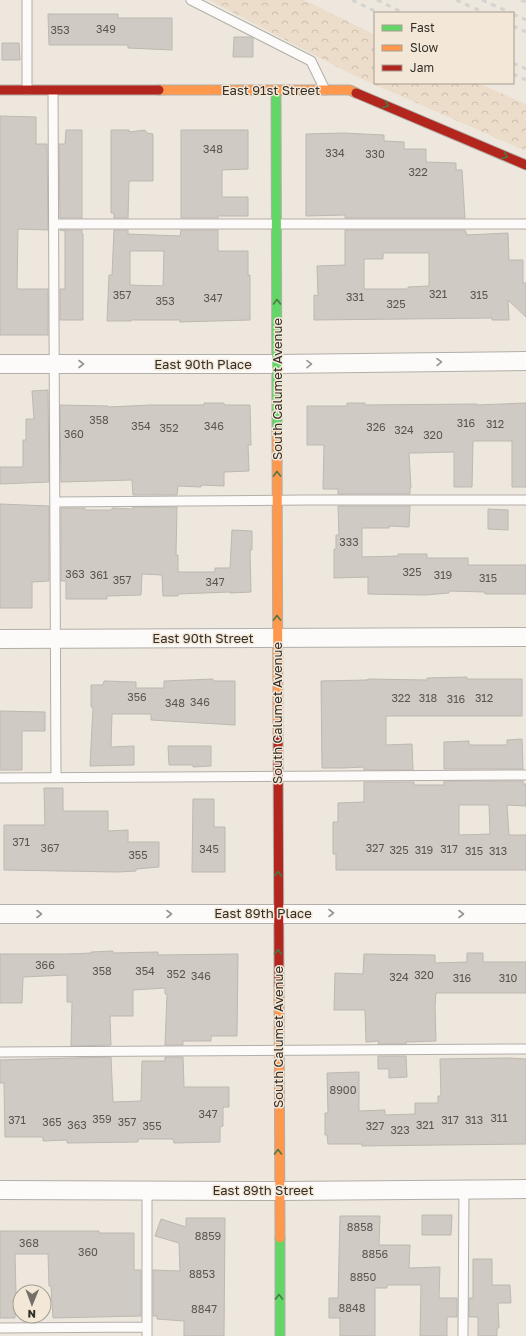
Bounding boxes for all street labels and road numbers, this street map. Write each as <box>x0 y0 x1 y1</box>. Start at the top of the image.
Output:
street label: East 91st Street <box>222 82 320 98</box>
street label: South Calumet Avenue <box>269 318 285 460</box>
street label: East 90th Place <box>154 356 252 372</box>
street label: East 90th Street <box>152 630 254 646</box>
street label: South Calumet Avenue <box>269 642 285 784</box>
street label: East 89th Place <box>214 905 312 921</box>
street label: South Calumet Avenue <box>270 966 286 1108</box>
street label: East 89th Street <box>212 1182 314 1198</box>

